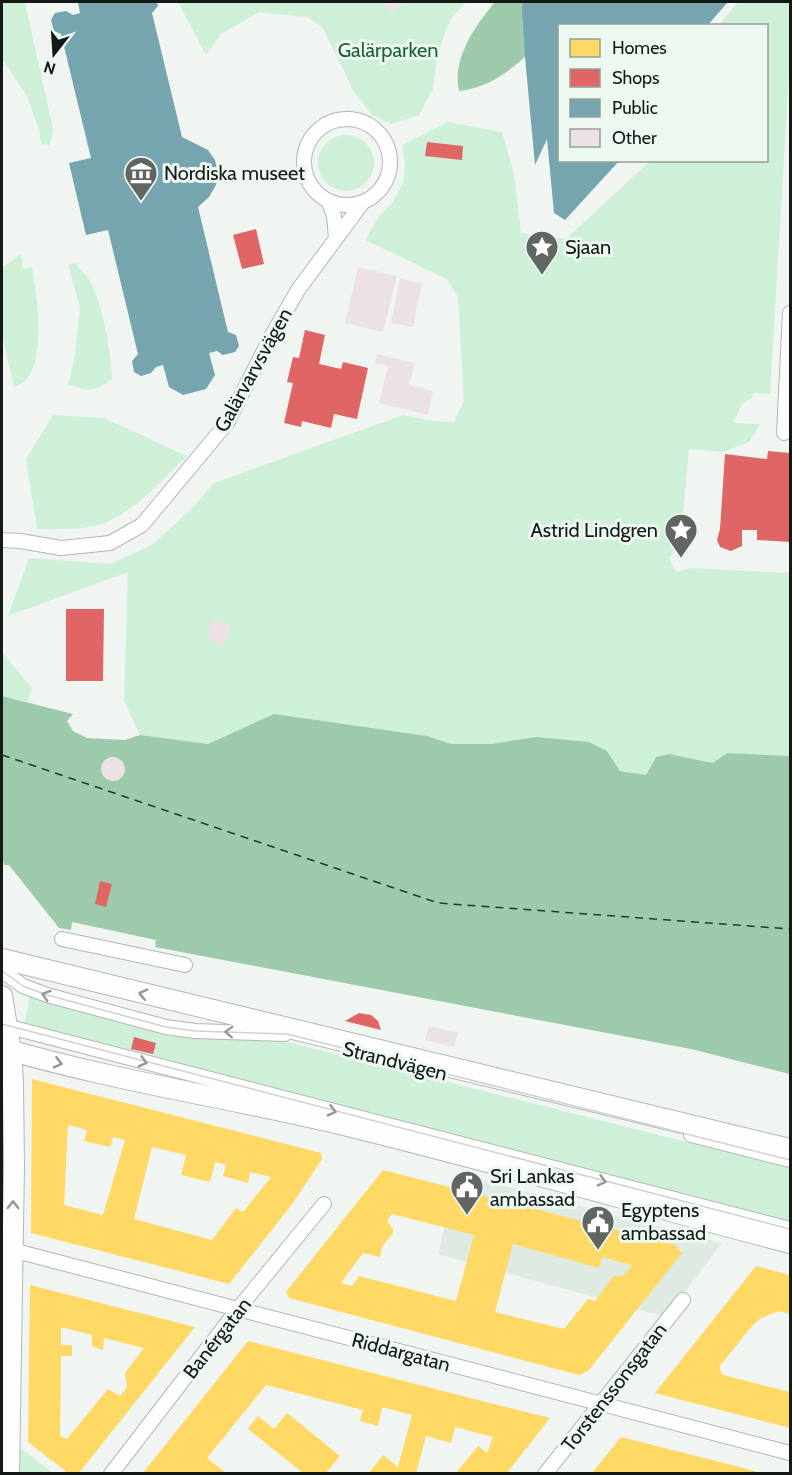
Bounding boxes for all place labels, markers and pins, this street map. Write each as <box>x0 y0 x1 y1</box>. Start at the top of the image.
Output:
museum icon: Nordiska museet <box>123 155 159 202</box>
place label: Nordiska museet <box>164 161 305 185</box>
place icon: Sjaan <box>524 229 560 276</box>
place label: Sjaan <box>565 235 611 259</box>
place icon: Astrid Lindgren <box>663 512 699 559</box>
place label: Astrid Lindgren <box>531 518 658 542</box>
place label: Sri Lankas ambassad <box>490 1164 575 1211</box>
public building icon: Sri Lankas ambassad <box>449 1169 485 1216</box>
place label: Egyptens ambassad <box>621 1198 706 1245</box>
public building icon: Egyptens ambassad <box>580 1204 616 1251</box>

